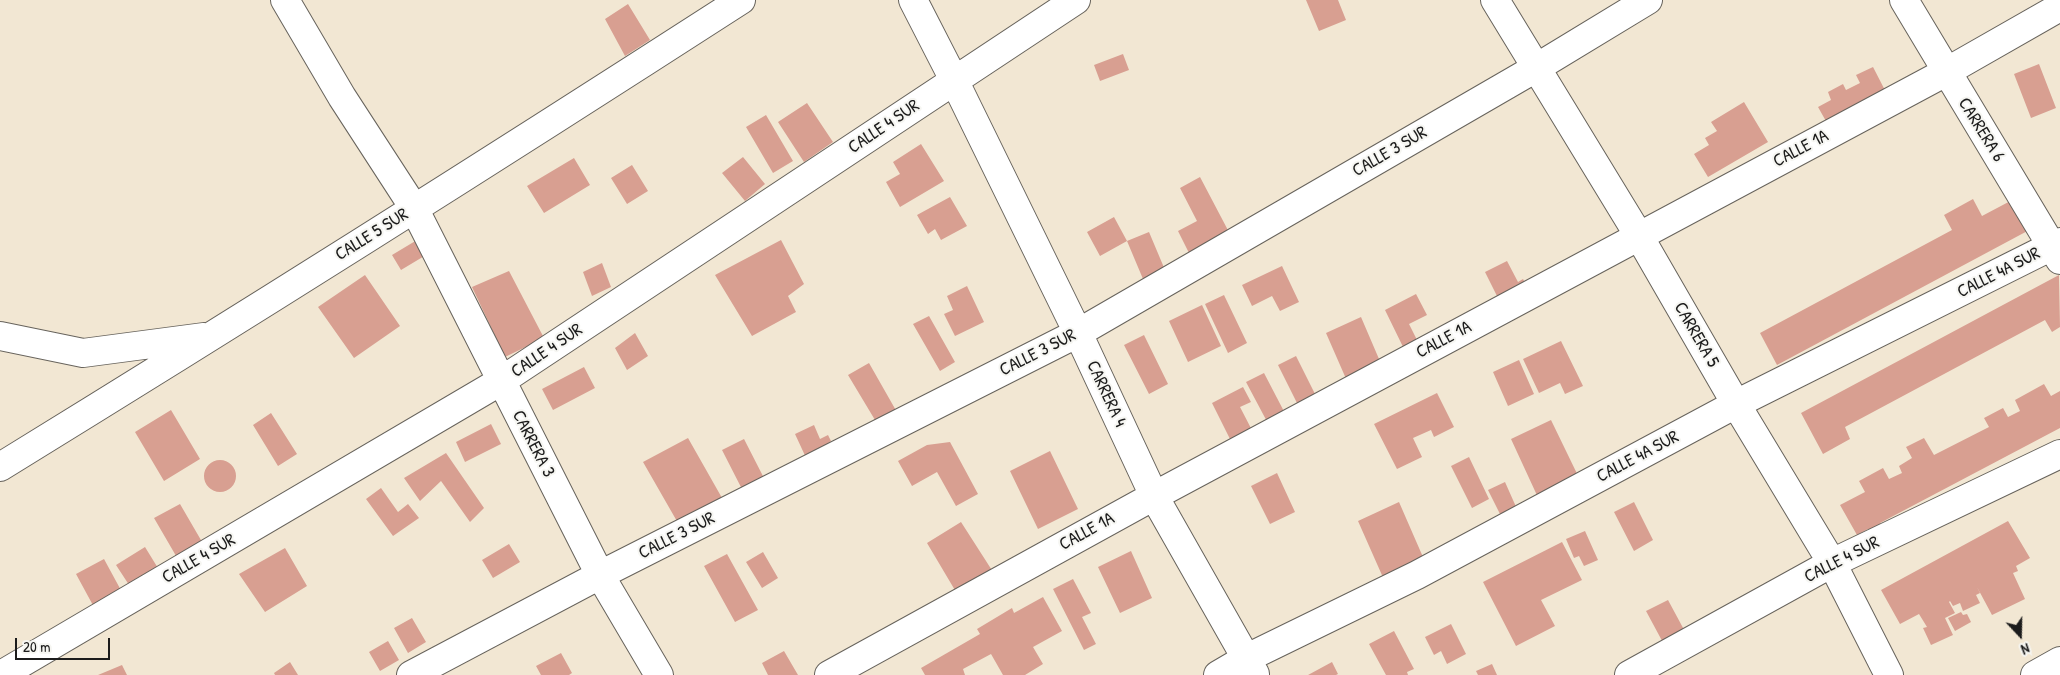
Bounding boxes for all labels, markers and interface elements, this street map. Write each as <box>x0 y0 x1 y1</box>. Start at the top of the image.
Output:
street label: CARRERA 6 <box>1953 94 2009 166</box>
street label: CALLE 4 SUR <box>844 95 924 159</box>
street label: CALLE 3 SUR <box>1349 122 1431 182</box>
street label: CALLE 1A <box>1770 126 1832 172</box>
street label: CALLE 5 SUR <box>331 204 413 266</box>
street label: CALLE 4A SUR <box>1954 243 2044 303</box>
street label: CARRERA 5 <box>1669 299 1723 371</box>
street label: CALLE 1A <box>1413 317 1475 363</box>
street label: CALLE 4 SUR <box>507 319 587 383</box>
street label: CALLE 3 SUR <box>996 325 1080 381</box>
street label: CARRERA 4 <box>1081 357 1131 431</box>
street label: CARRERA 3 <box>507 407 559 481</box>
street label: CALLE 4A SUR <box>1593 426 1683 488</box>
street label: CALLE 3 SUR <box>635 508 719 564</box>
street label: CALLE 1A <box>1056 508 1118 556</box>
street label: CALLE 4 SUR <box>158 529 240 589</box>
street label: CALLE 4 SUR <box>1801 532 1883 588</box>
north arrow <box>1995 610 2045 660</box>
scale bar <box>18 628 112 660</box>
text: 20 m <box>23 636 50 657</box>
text: N <box>2019 639 2032 660</box>

